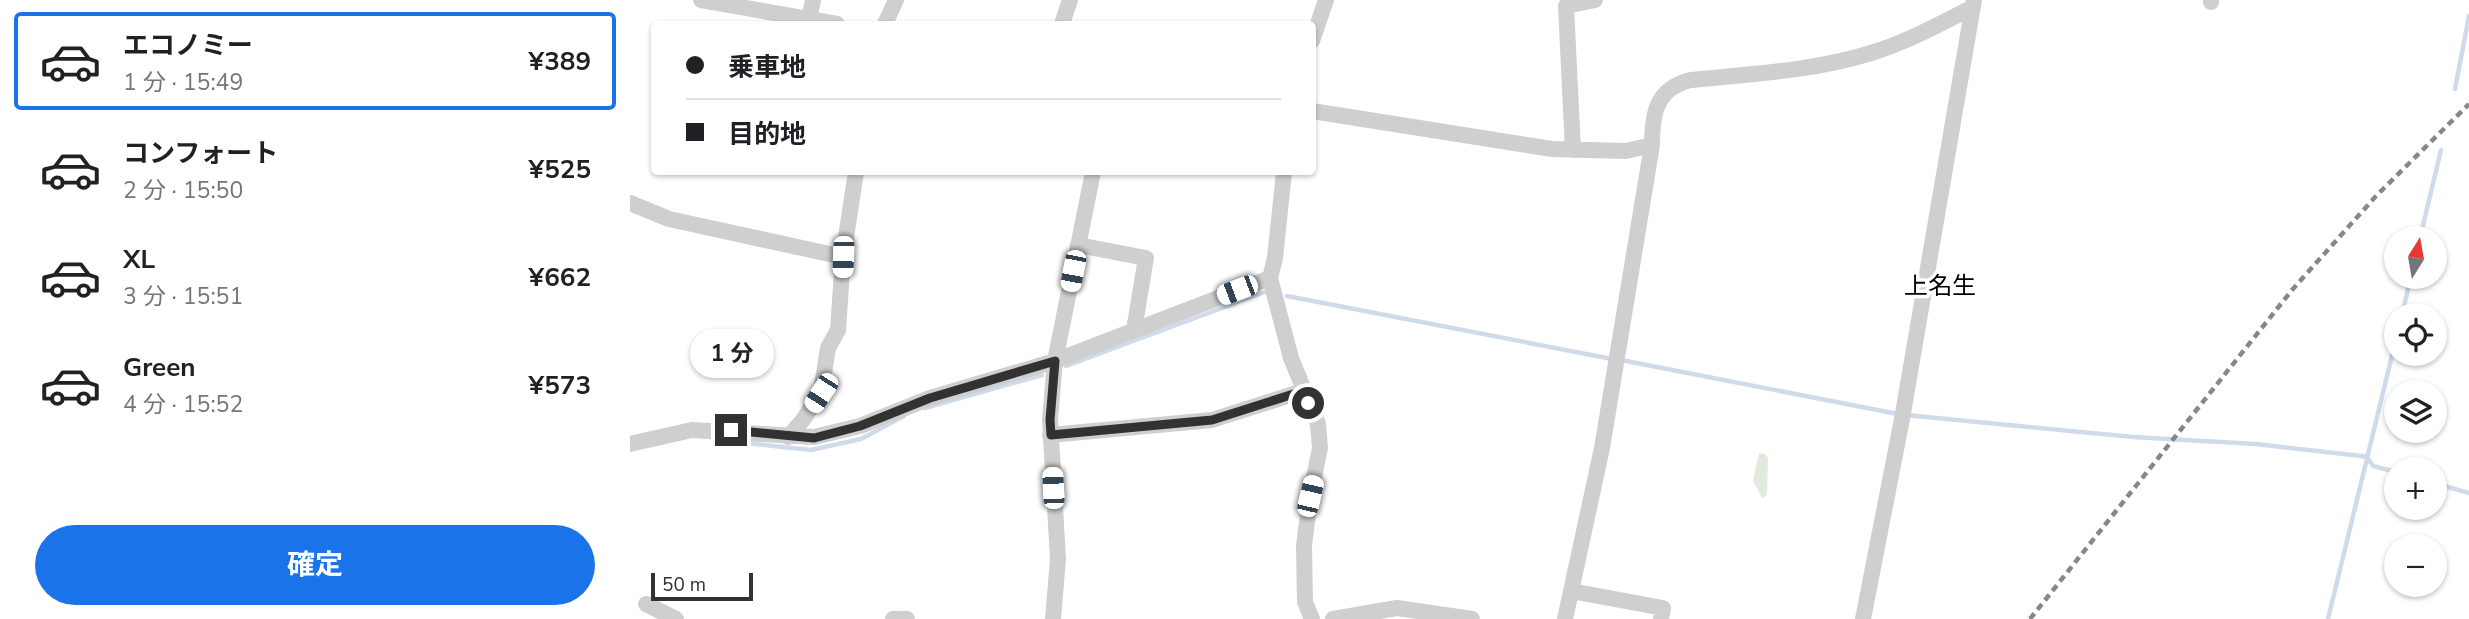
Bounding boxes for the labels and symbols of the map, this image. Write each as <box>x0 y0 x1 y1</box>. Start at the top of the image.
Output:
north arrow <box>2384 226 2446 289</box>
car <box>832 236 855 278</box>
car <box>1059 248 1088 294</box>
district label: 上名生 <box>1904 270 1976 302</box>
car <box>1214 273 1261 307</box>
callout: 1 分 <box>689 328 773 378</box>
car <box>801 370 842 416</box>
route start <box>1292 387 1324 419</box>
route end <box>715 414 747 446</box>
car <box>1042 466 1065 510</box>
car <box>1296 473 1325 519</box>
scale bar <box>651 570 752 602</box>

